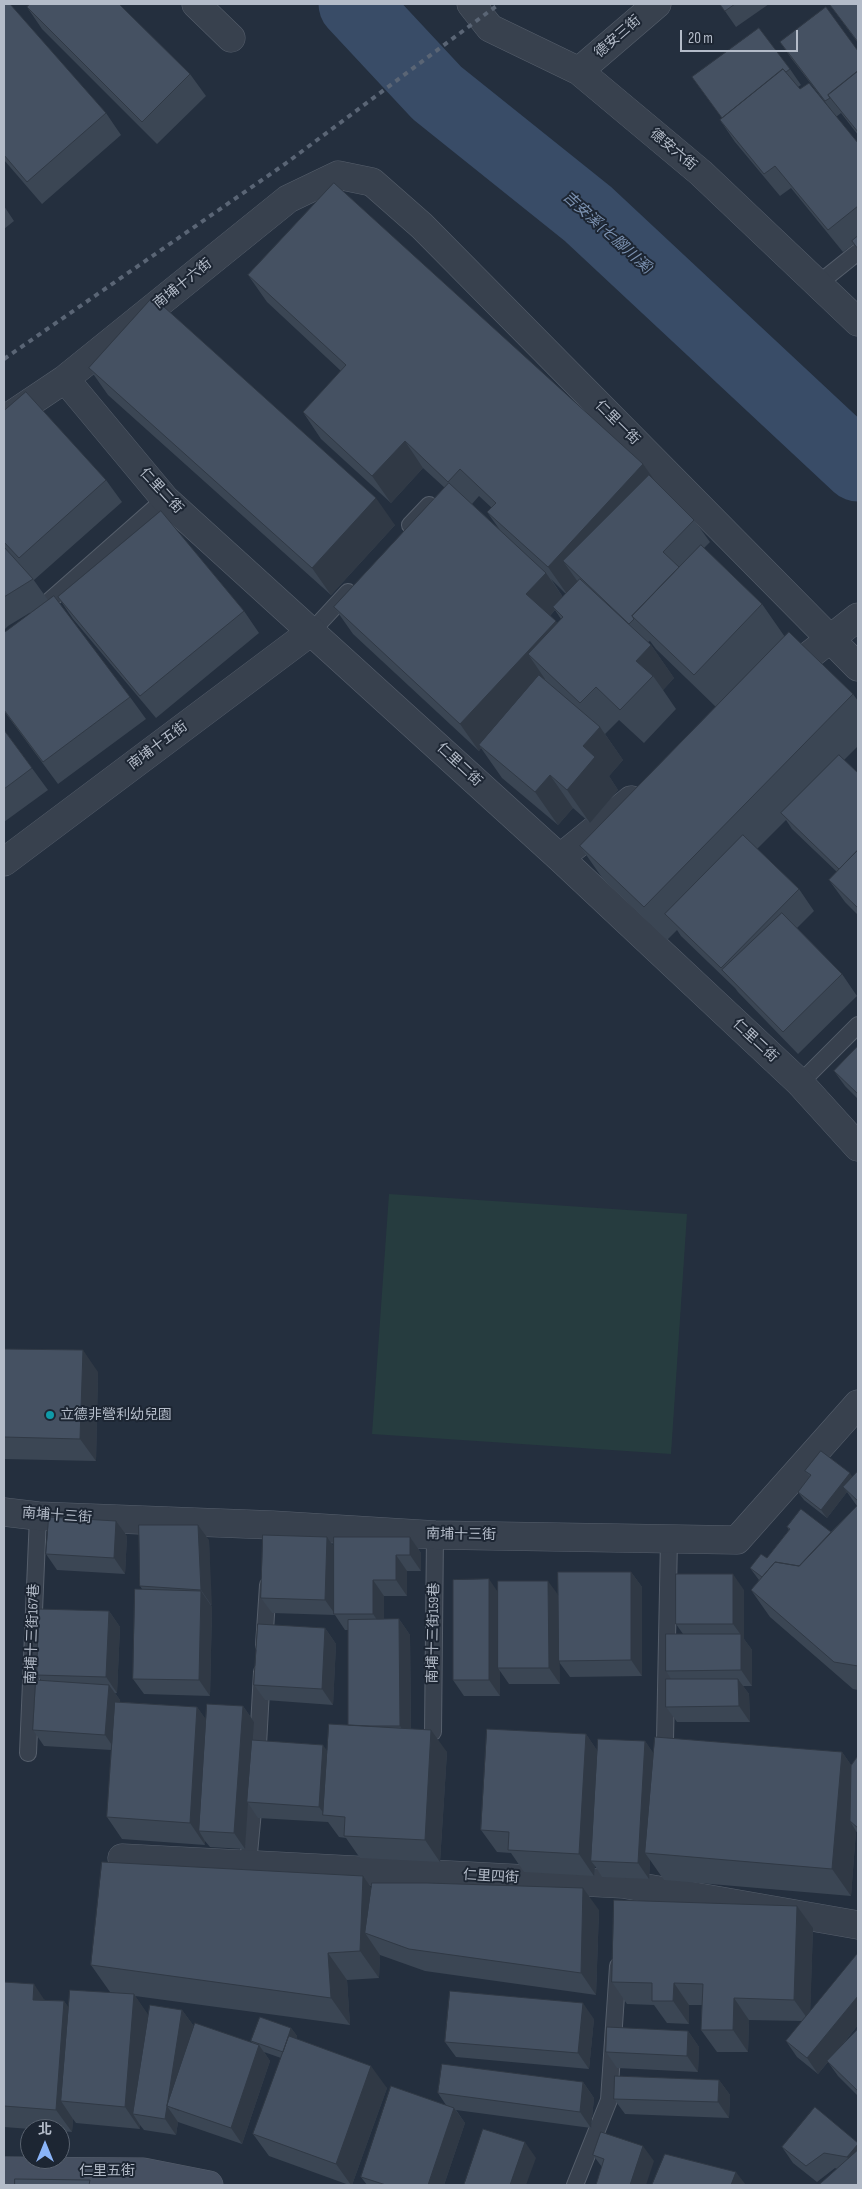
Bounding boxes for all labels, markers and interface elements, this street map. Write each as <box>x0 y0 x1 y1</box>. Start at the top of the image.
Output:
street label: 德安三街 <box>591 12 645 62</box>
scale bar <box>682 20 800 52</box>
text: 20 m <box>688 29 713 48</box>
street label: 德安六街 <box>646 126 700 174</box>
water label: 吉安溪 (七腳川溪) <box>559 188 655 278</box>
street label: 南埔十六街 <box>151 255 215 313</box>
street label: 仁里一街 <box>591 397 643 449</box>
street label: 仁里二街 <box>136 465 186 517</box>
street label: 南埔十五街 <box>125 718 191 774</box>
street label: 仁里二街 <box>433 740 485 790</box>
street label: 仁里二街 <box>729 1016 781 1066</box>
place label: 立德非營利幼兒園 <box>60 1407 172 1423</box>
marker: 立德非營利幼兒園 <box>44 1409 56 1421</box>
street label: 南埔十三街 <box>21 1505 93 1527</box>
street label: 南埔十三街 <box>426 1526 496 1544</box>
street label: 南埔十三街167巷 <box>23 1583 43 1685</box>
street label: 南埔十三街159巷 <box>425 1583 443 1683</box>
street label: 仁里四街 <box>463 1867 519 1887</box>
north arrow <box>20 2119 70 2169</box>
text: 北 <box>38 2121 52 2138</box>
street label: 仁里五街 <box>79 2163 135 2179</box>

